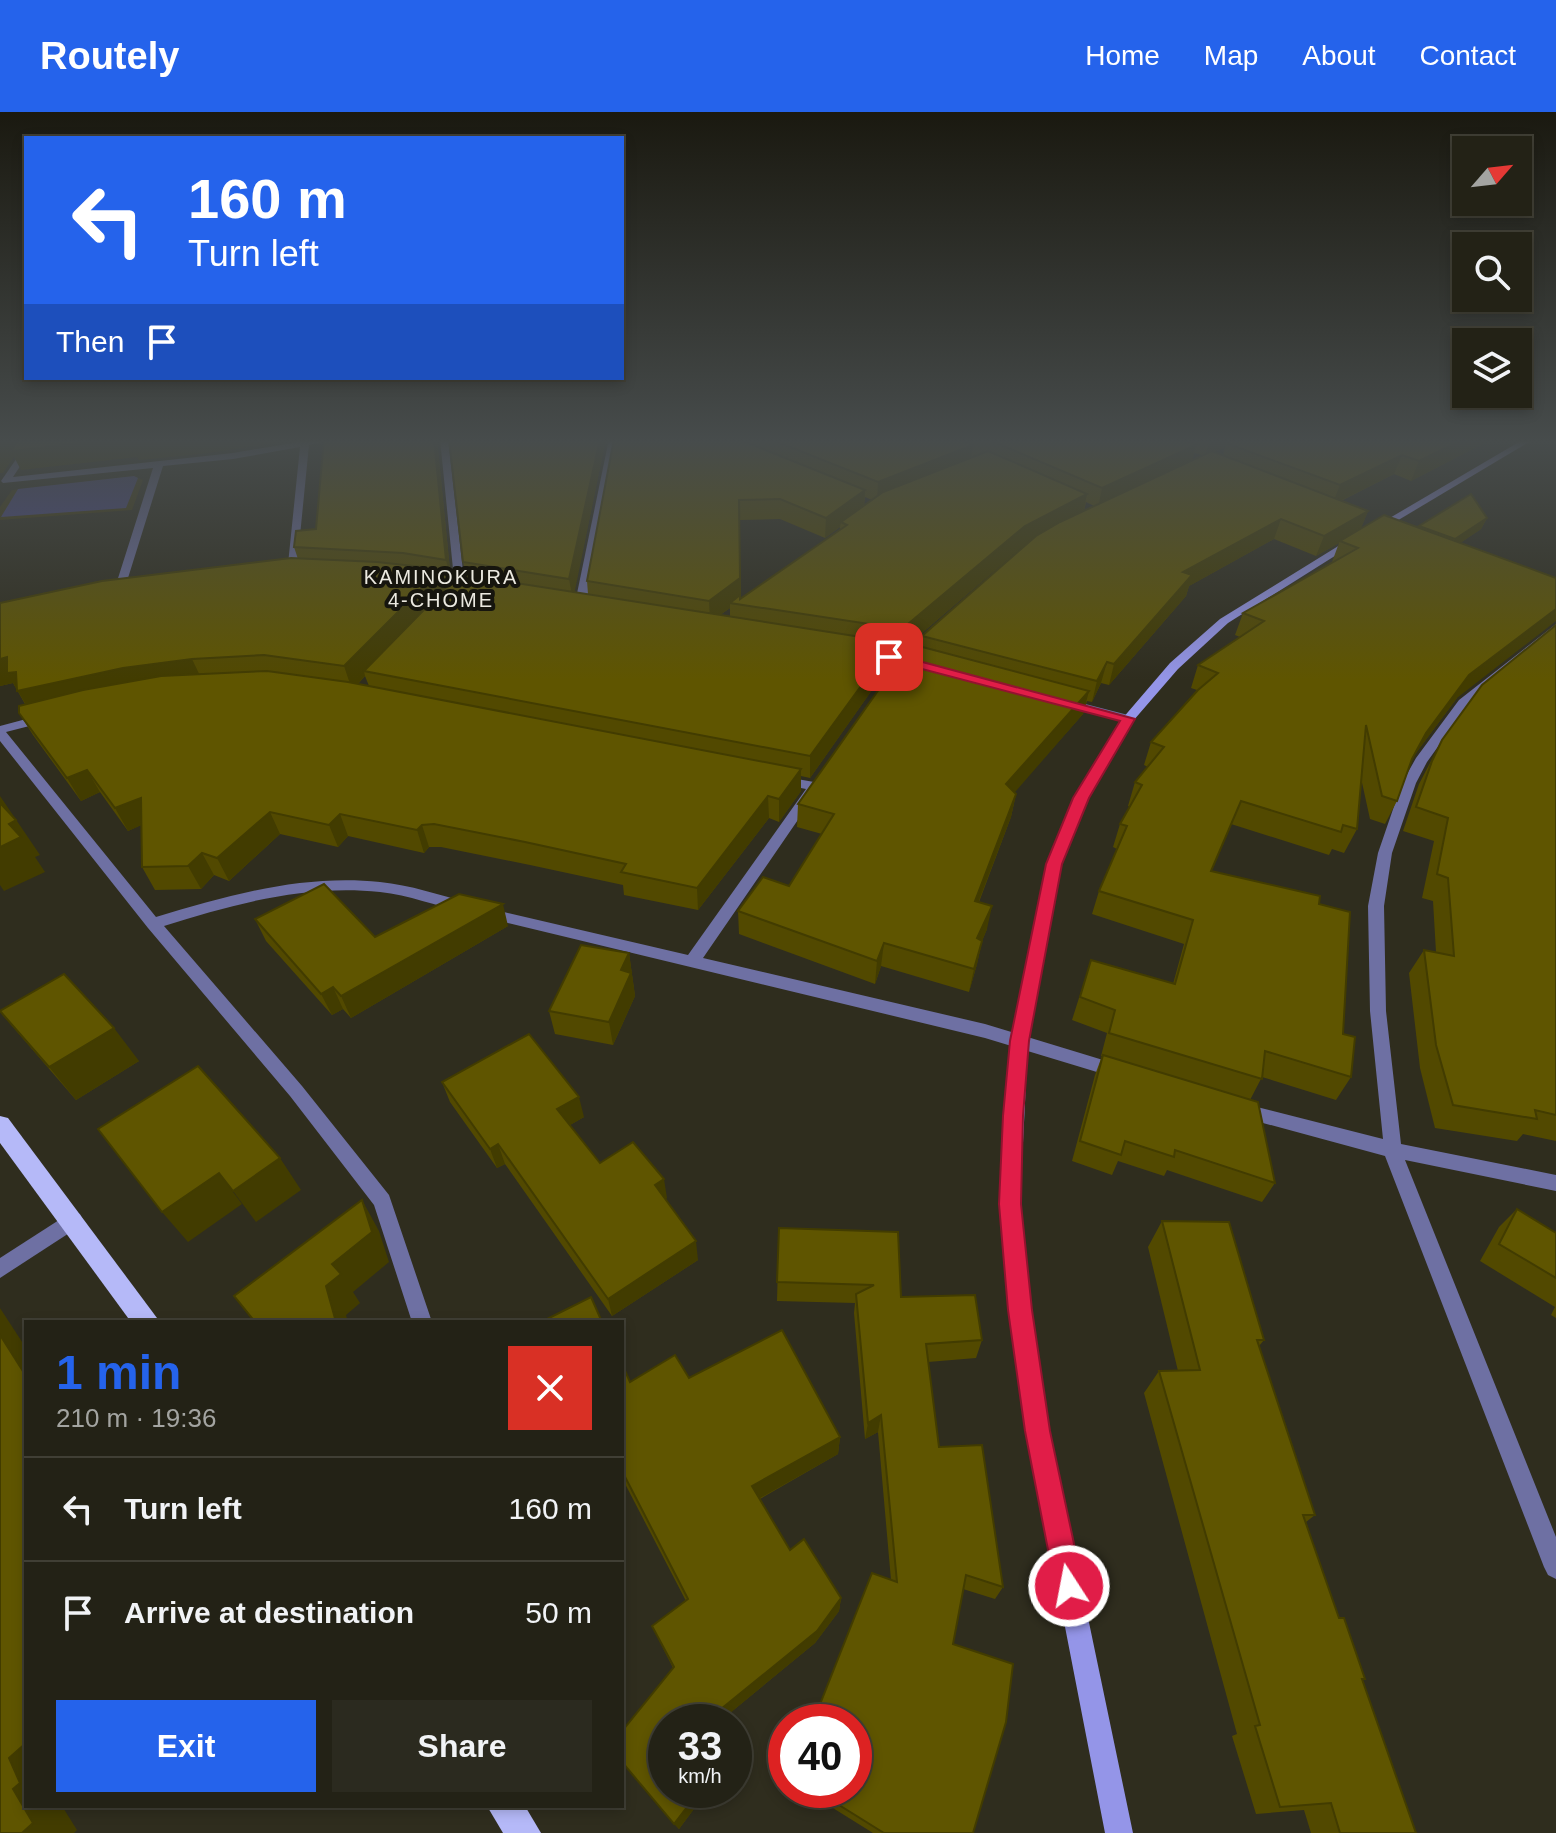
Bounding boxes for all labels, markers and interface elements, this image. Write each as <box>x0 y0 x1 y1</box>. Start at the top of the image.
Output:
text: Routely <box>40 35 179 77</box>
text: Home <box>1085 40 1160 71</box>
text: Map <box>1204 40 1258 71</box>
text: About <box>1302 40 1376 71</box>
text: Contact <box>1420 40 1516 71</box>
north arrow <box>1452 136 1532 216</box>
map controls <box>1452 136 1532 408</box>
text: 160 m <box>188 167 347 230</box>
icon: left <box>56 168 160 272</box>
button: search <box>1452 232 1532 312</box>
text: Turn left <box>188 233 319 274</box>
icon: arrive <box>140 320 184 364</box>
text: Then <box>56 325 124 358</box>
button: layers <box>1452 328 1532 408</box>
district label: KAMINOKURA 4-CHOME <box>364 566 518 611</box>
pin <box>855 623 923 691</box>
icon: arrive <box>867 635 911 679</box>
text: 1 min <box>56 1346 181 1399</box>
button: close <box>508 1346 592 1430</box>
text: 210 m · 19:36 <box>56 1403 216 1433</box>
icon: left <box>56 1487 100 1531</box>
text: Turn left <box>124 1492 242 1525</box>
text: 160 m <box>509 1492 592 1525</box>
position arrow <box>1027 1544 1111 1628</box>
icon: arrive <box>56 1591 100 1635</box>
text: Arrive at destination <box>124 1596 414 1629</box>
text: 50 m <box>525 1596 592 1629</box>
button: Exit <box>56 1700 316 1792</box>
button: Share <box>332 1700 592 1792</box>
speed limit sign: 40 <box>768 1704 872 1808</box>
text: 33 <box>678 1724 722 1768</box>
text: km/h <box>678 1765 722 1787</box>

